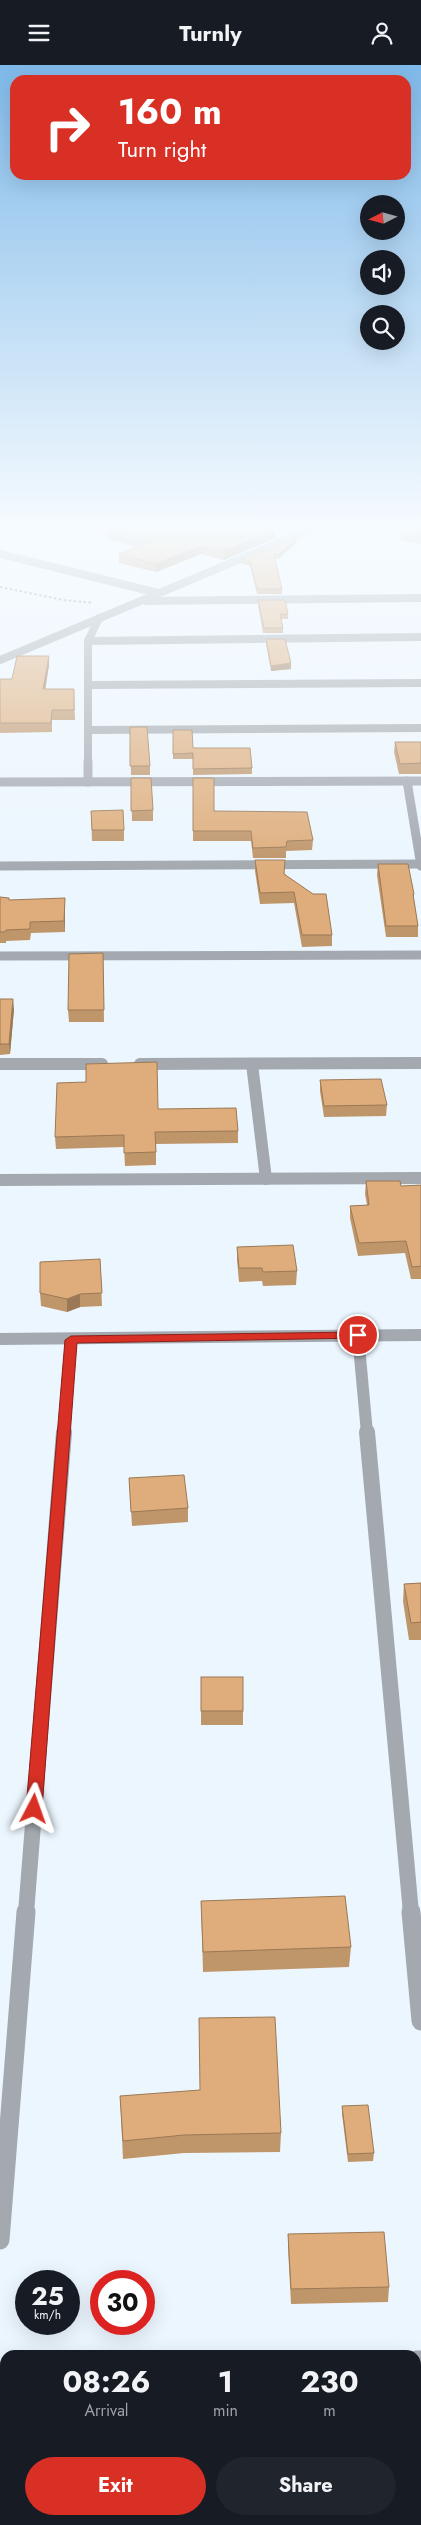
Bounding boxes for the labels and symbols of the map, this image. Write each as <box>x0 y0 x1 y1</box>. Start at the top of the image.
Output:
north arrow <box>360 195 405 240</box>
pin <box>337 1314 379 1356</box>
position arrow <box>7 1782 59 1834</box>
speed limit sign: 30 <box>90 2270 155 2335</box>

